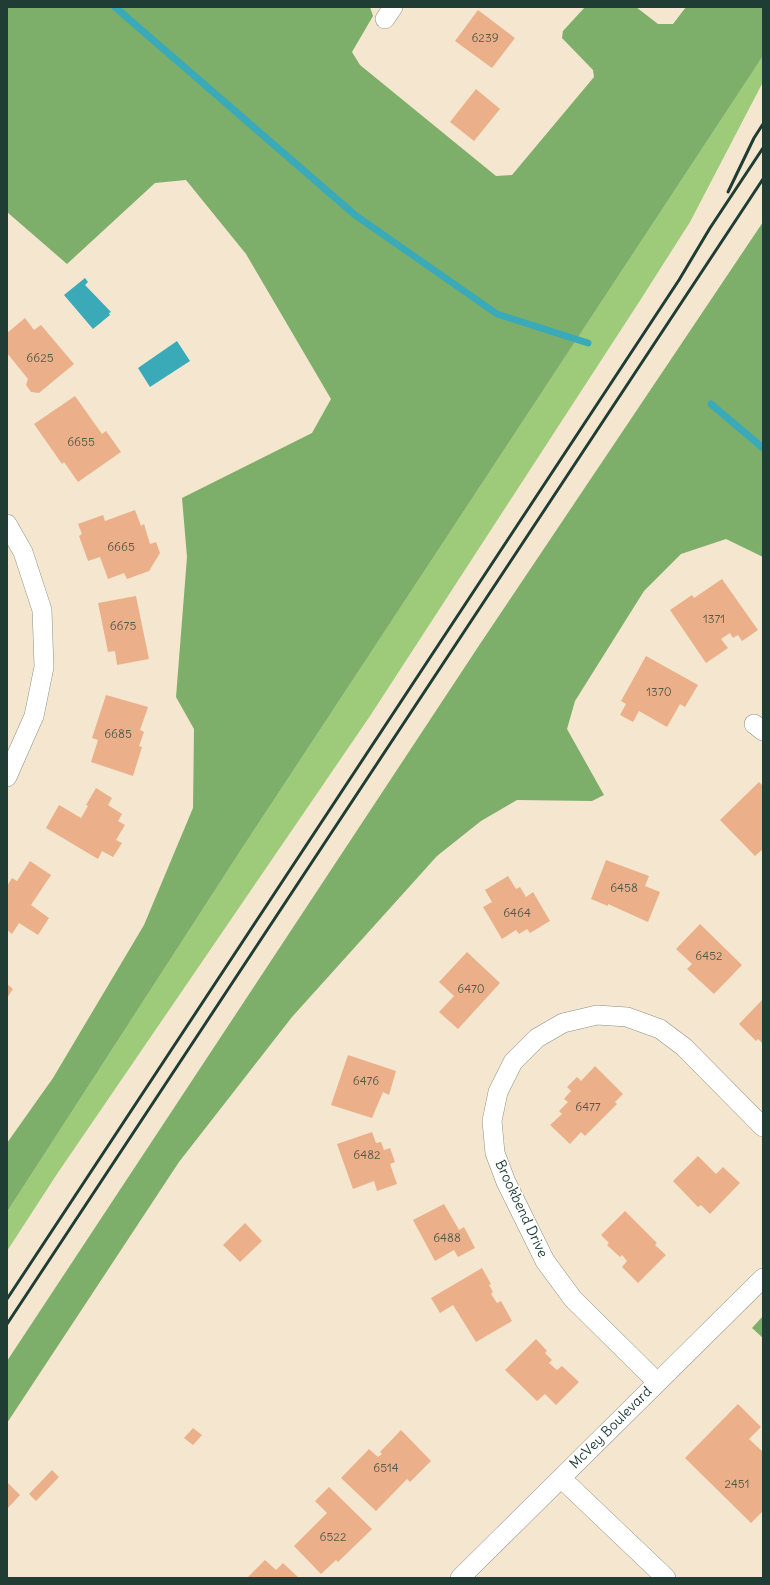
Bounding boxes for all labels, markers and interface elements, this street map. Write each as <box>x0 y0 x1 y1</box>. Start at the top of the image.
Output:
house number: 6239 <box>471 32 499 46</box>
house number: 6625 <box>26 352 54 366</box>
house number: 6655 <box>67 436 95 450</box>
house number: 6665 <box>107 541 135 555</box>
house number: 1371 <box>703 613 725 627</box>
house number: 6675 <box>110 620 136 634</box>
house number: 1370 <box>646 686 672 700</box>
house number: 6685 <box>104 728 132 742</box>
house number: 6458 <box>610 882 638 896</box>
house number: 6464 <box>503 907 531 921</box>
house number: 6452 <box>695 950 723 964</box>
house number: 6470 <box>457 983 485 997</box>
house number: 6476 <box>353 1075 379 1089</box>
house number: 6477 <box>575 1101 601 1115</box>
house number: 6482 <box>353 1149 381 1163</box>
street label: Brookbend Drive <box>491 1158 551 1260</box>
house number: 6488 <box>433 1232 461 1246</box>
street label: McVey Boulevard <box>566 1383 656 1473</box>
house number: 6514 <box>373 1462 399 1476</box>
house number: 2451 <box>725 1478 749 1492</box>
house number: 6522 <box>320 1531 346 1545</box>

